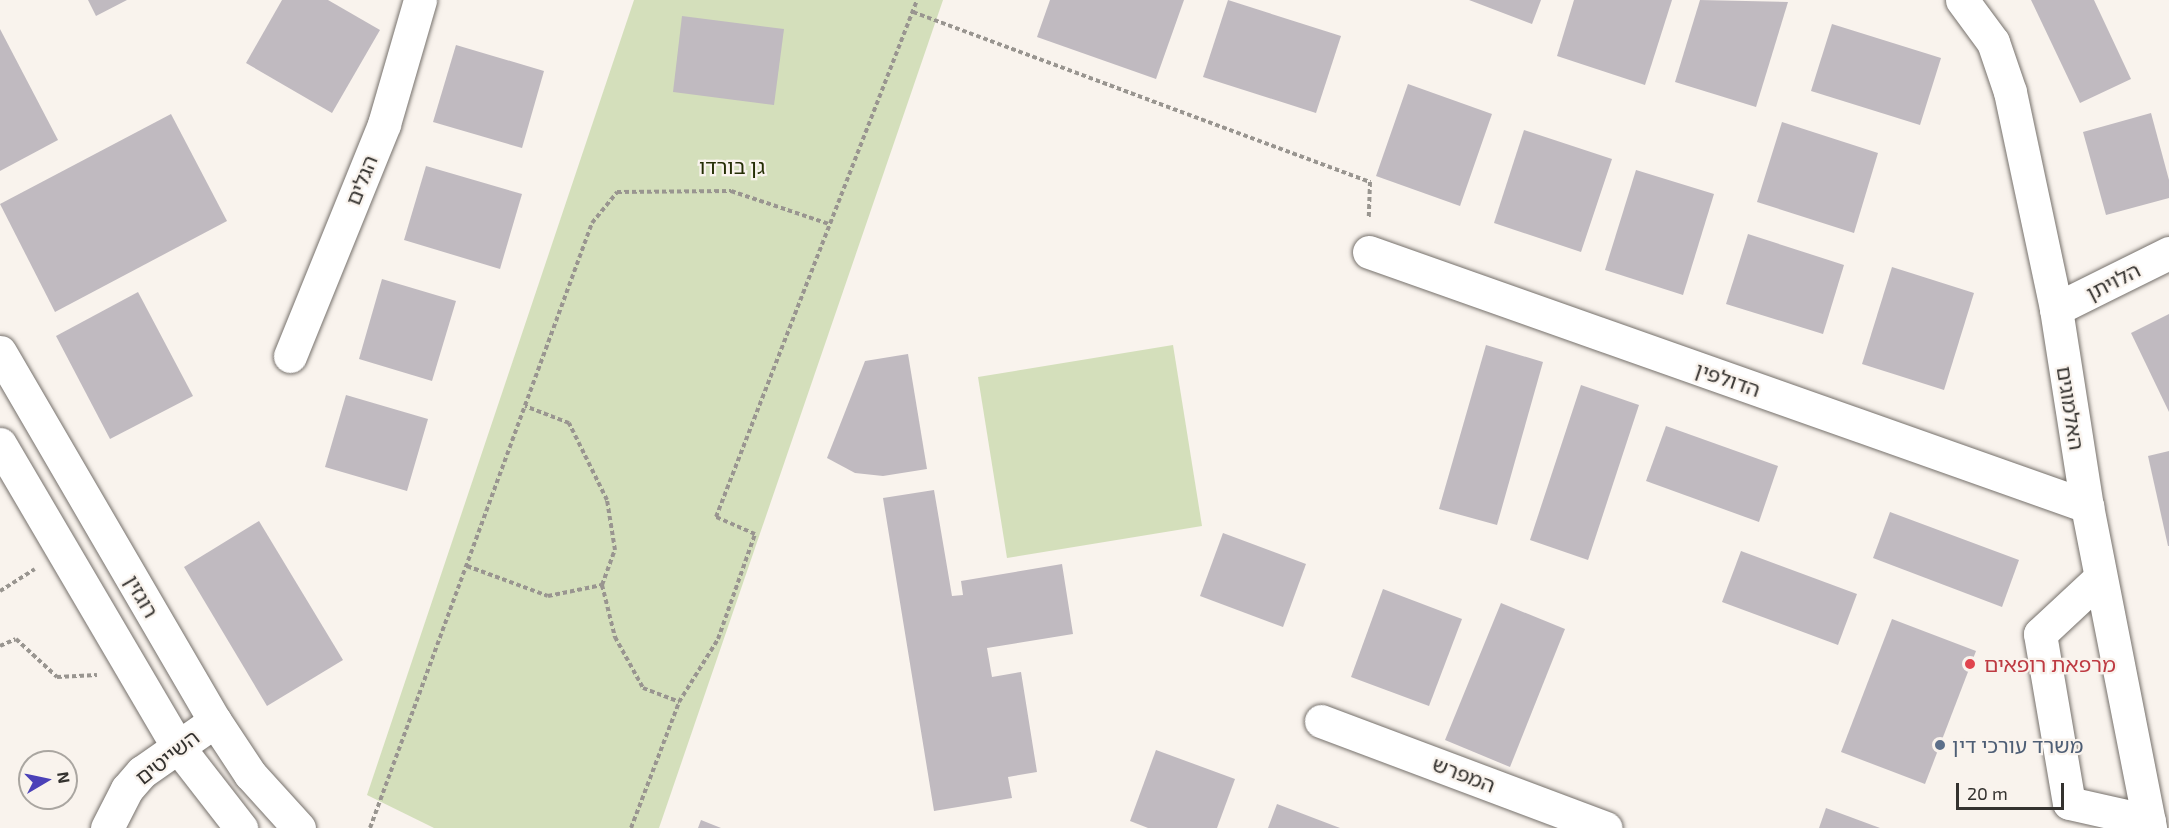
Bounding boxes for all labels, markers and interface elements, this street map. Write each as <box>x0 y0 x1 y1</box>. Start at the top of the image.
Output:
street label: הגלים <box>340 151 382 209</box>
park label: גן בורדו <box>699 153 765 179</box>
street label: הלויתן <box>2082 257 2144 305</box>
street label: הדולפין <box>1692 356 1764 402</box>
street label: האלמוגים <box>2052 364 2090 452</box>
street label: רוגזין <box>120 570 164 622</box>
place label: מרפאת רופאים <box>1984 651 2116 677</box>
marker: מרפאת רופאים <box>1961 655 1979 673</box>
street label: השייטים <box>130 724 204 790</box>
place label: משרד עורכי דין <box>1952 732 2083 758</box>
marker: משרד עורכי דין <box>1933 738 1947 752</box>
north arrow <box>18 750 78 810</box>
street label: המפרש <box>1429 751 1499 797</box>
text: N <box>54 770 75 785</box>
scale bar <box>1959 771 2067 809</box>
text: 20 m <box>1967 782 2008 804</box>

